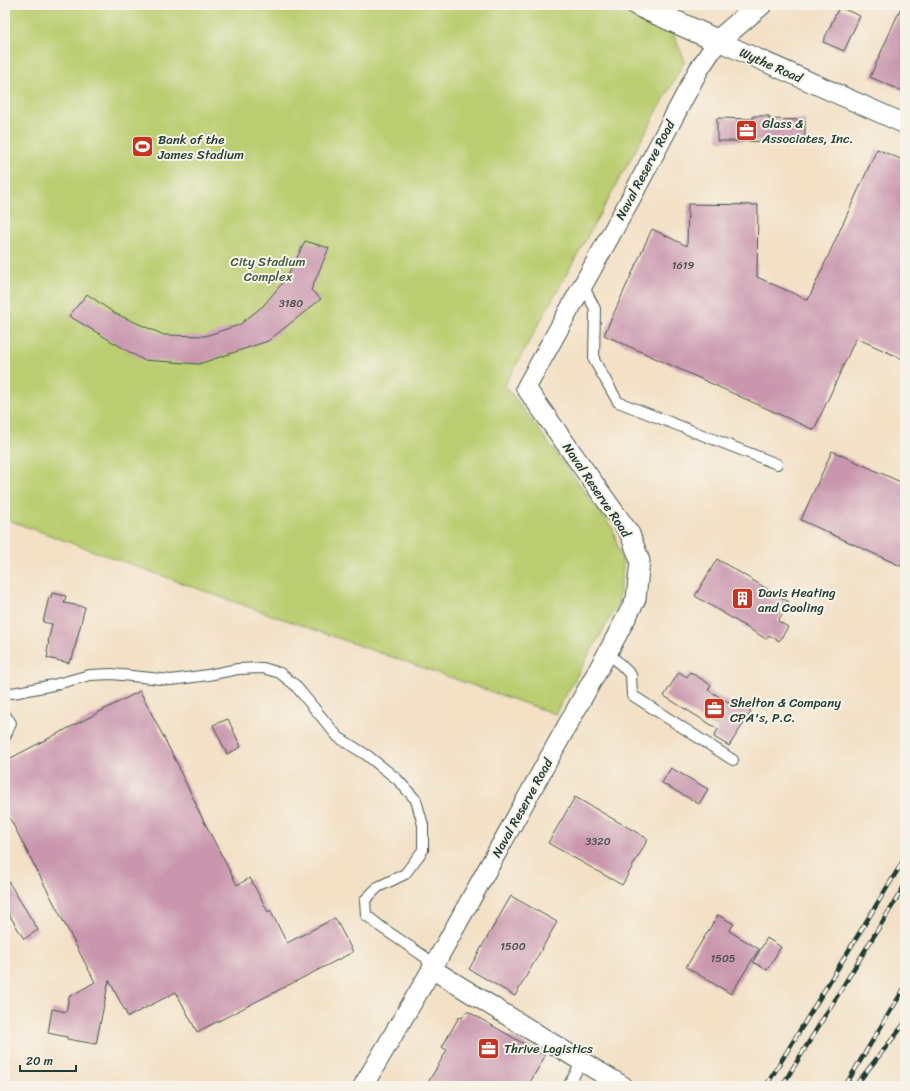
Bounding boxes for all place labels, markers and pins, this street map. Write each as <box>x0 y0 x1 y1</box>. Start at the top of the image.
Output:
place label: Glass & Associates, Inc. <box>761 112 854 150</box>
office icon: Glass & Associates, Inc. <box>733 117 759 143</box>
place label: Bank of the James Stadium <box>157 128 244 166</box>
sports icon: Bank of the James Stadium <box>129 133 155 159</box>
place label: Davis Heating and Cooling <box>758 581 836 619</box>
building icon: Davis Heating and Cooling <box>729 586 755 612</box>
place label: Shelton & Company CPA's, P.C. <box>730 691 841 729</box>
office icon: Shelton & Company CPA's, P.C. <box>702 696 728 722</box>
office icon: Thrive Logistics <box>475 1035 501 1061</box>
place label: Thrive Logistics <box>504 1037 593 1060</box>

